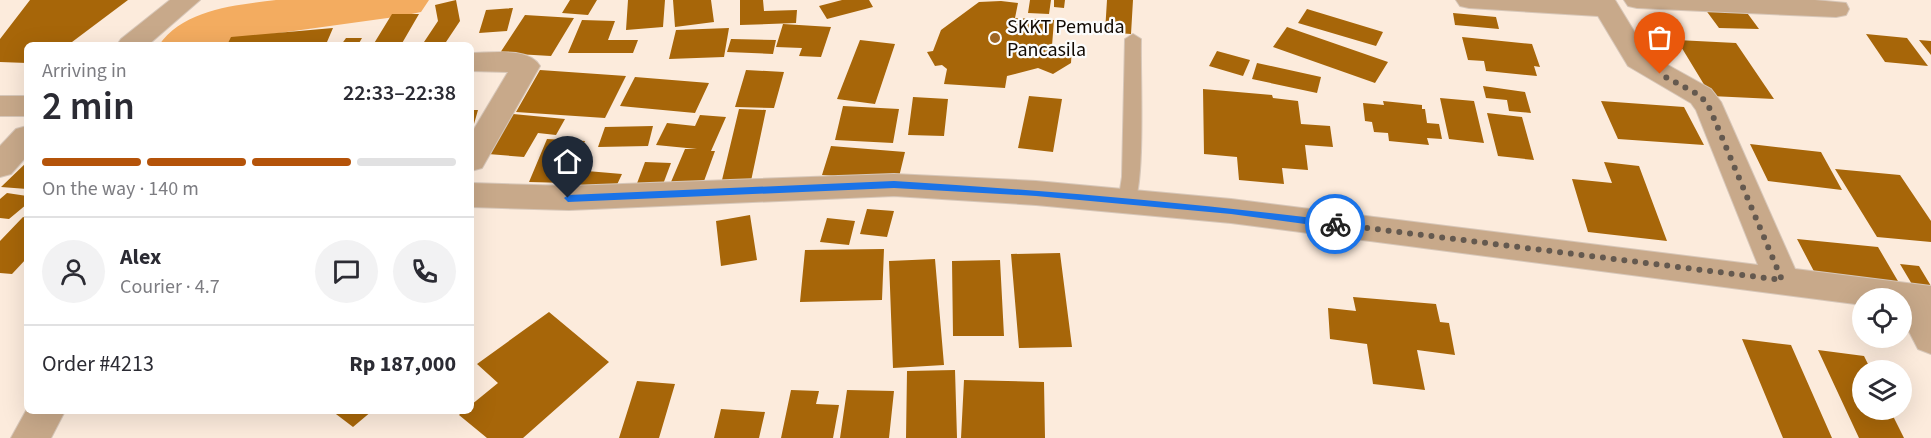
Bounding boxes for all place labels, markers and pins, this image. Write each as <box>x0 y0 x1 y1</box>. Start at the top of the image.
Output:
pin <box>1634 12 1685 74</box>
place label: SKKT Pemuda Pancasila <box>1007 13 1125 64</box>
marker: SKKT Pemuda Pancasila <box>988 31 1002 45</box>
pin <box>542 136 593 198</box>

